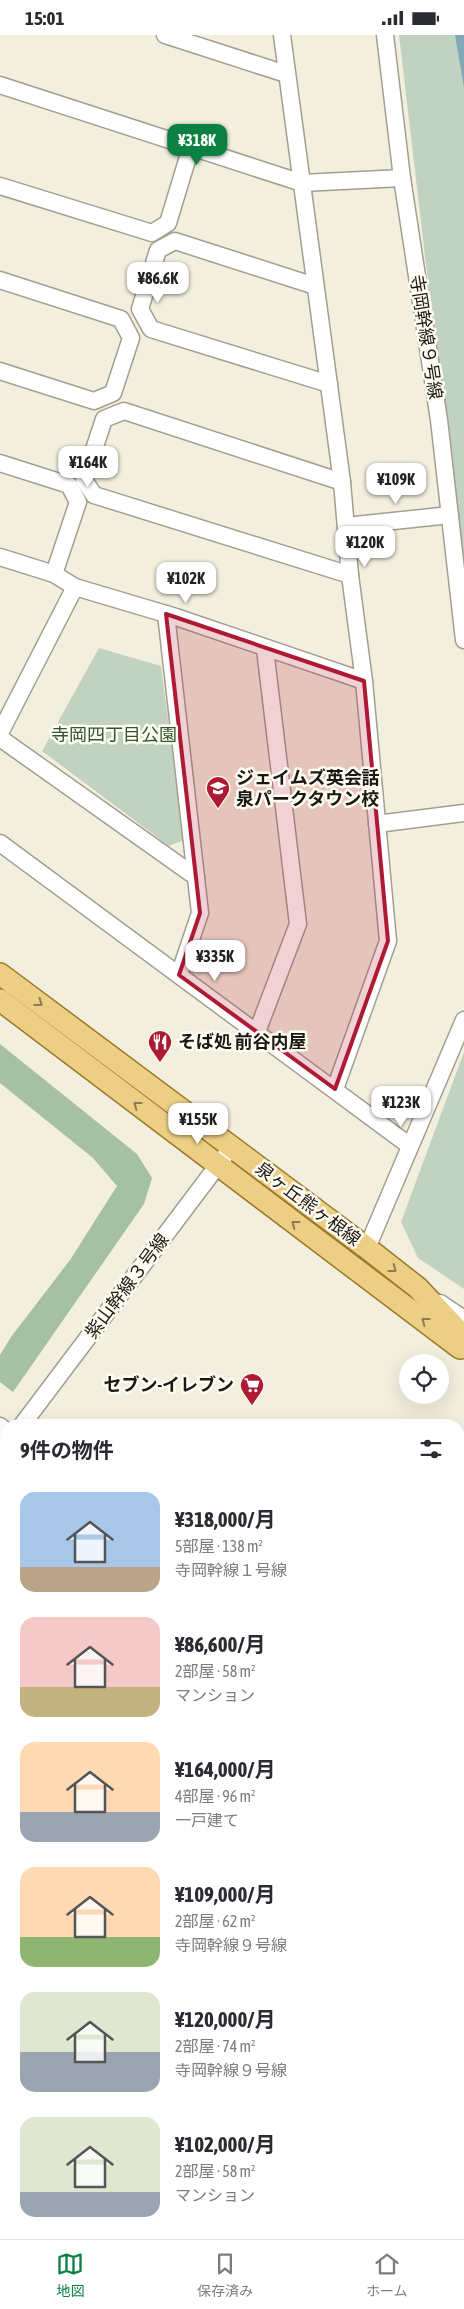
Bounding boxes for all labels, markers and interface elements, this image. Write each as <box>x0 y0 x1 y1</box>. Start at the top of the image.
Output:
text: 15:01 <box>25 7 64 29</box>
pin: ¥318K <box>162 123 232 166</box>
text: ¥318K <box>178 131 216 149</box>
pin: ¥86.6K <box>117 261 199 304</box>
text: ¥86.6K <box>138 269 178 287</box>
street label: 寺岡幹線９号線 <box>406 273 447 401</box>
pin: ¥164K <box>53 445 123 488</box>
text: ¥164K <box>69 453 107 471</box>
pin: ¥109K <box>361 463 431 505</box>
text: ¥109K <box>377 470 415 488</box>
pin: ¥120K <box>330 525 400 568</box>
text: ¥120K <box>346 533 384 551</box>
pin: ¥102K <box>151 561 221 604</box>
text: ¥102K <box>167 569 205 587</box>
park label: 寺岡四丁目公園 <box>51 724 177 745</box>
place label: ジェイムズ英会話 泉パークタウン校 <box>236 767 380 809</box>
school or university icon: ジェイムズ英会話 泉パークタウン校 <box>205 775 231 809</box>
pin: ¥335K <box>180 939 250 982</box>
text: ¥335K <box>196 947 234 965</box>
one-way arrow <box>33 997 43 1006</box>
restaurant icon: そば処 前谷内屋 <box>147 1029 173 1063</box>
place label: そば処 前谷内屋 <box>178 1031 306 1052</box>
pin: ¥123K <box>366 1085 436 1128</box>
text: ¥123K <box>382 1093 420 1111</box>
one-way arrow <box>133 1102 143 1111</box>
pin: ¥155K <box>163 1103 233 1145</box>
text: ¥155K <box>179 1110 217 1128</box>
street label: 泉ヶ丘熊ヶ根線 <box>252 1157 365 1250</box>
one-way arrow <box>292 1221 301 1229</box>
street label: 紫山幹線３号線 <box>80 1229 173 1342</box>
one-way arrow <box>387 1263 396 1271</box>
one-way arrow <box>422 1319 431 1327</box>
map controls <box>399 1354 449 1404</box>
button: locate <box>399 1354 449 1404</box>
supermarket icon: セブン-イレブン <box>239 1372 265 1406</box>
place label: セブン-イレブン <box>104 1374 234 1395</box>
icon: filters <box>417 1435 445 1463</box>
text: 9件の物件 <box>20 1438 114 1462</box>
text: ¥318,000/月 <box>175 1507 275 1531</box>
icon: home <box>60 1512 120 1572</box>
text: 5部屋 · 138 m² <box>175 1537 263 1555</box>
text: 寺岡幹線１号線 <box>175 1561 287 1579</box>
text: ¥86,600/月 <box>175 1632 266 1656</box>
icon: home <box>60 1637 120 1697</box>
text: 2部屋 · 58 m² <box>175 1662 256 1680</box>
text: マンション <box>175 1686 255 1704</box>
text: ¥164,000/月 <box>175 1757 275 1781</box>
icon: home <box>60 1762 120 1822</box>
text: 4部屋 · 96 m² <box>175 1787 256 1805</box>
text: 一戸建て <box>175 1811 239 1829</box>
text: ¥109,000/月 <box>175 1882 275 1906</box>
icon: home <box>60 1887 120 1947</box>
text: 2部屋 · 62 m² <box>175 1912 256 1930</box>
text: 寺岡幹線９号線 <box>175 1936 287 1954</box>
text: ¥120,000/月 <box>175 2007 275 2031</box>
icon: home <box>60 2012 120 2072</box>
text: 2部屋 · 74 m² <box>175 2037 256 2055</box>
text: 寺岡幹線９号線 <box>175 2061 287 2079</box>
text: ¥102,000/月 <box>175 2132 275 2156</box>
icon: home <box>60 2137 120 2197</box>
text: 2部屋 · 58 m² <box>175 2162 256 2180</box>
text: マンション <box>175 2186 255 2204</box>
tab: 地図 <box>56 2250 84 2300</box>
tab: 保存済み <box>197 2250 253 2300</box>
tab: ホーム <box>366 2250 408 2300</box>

